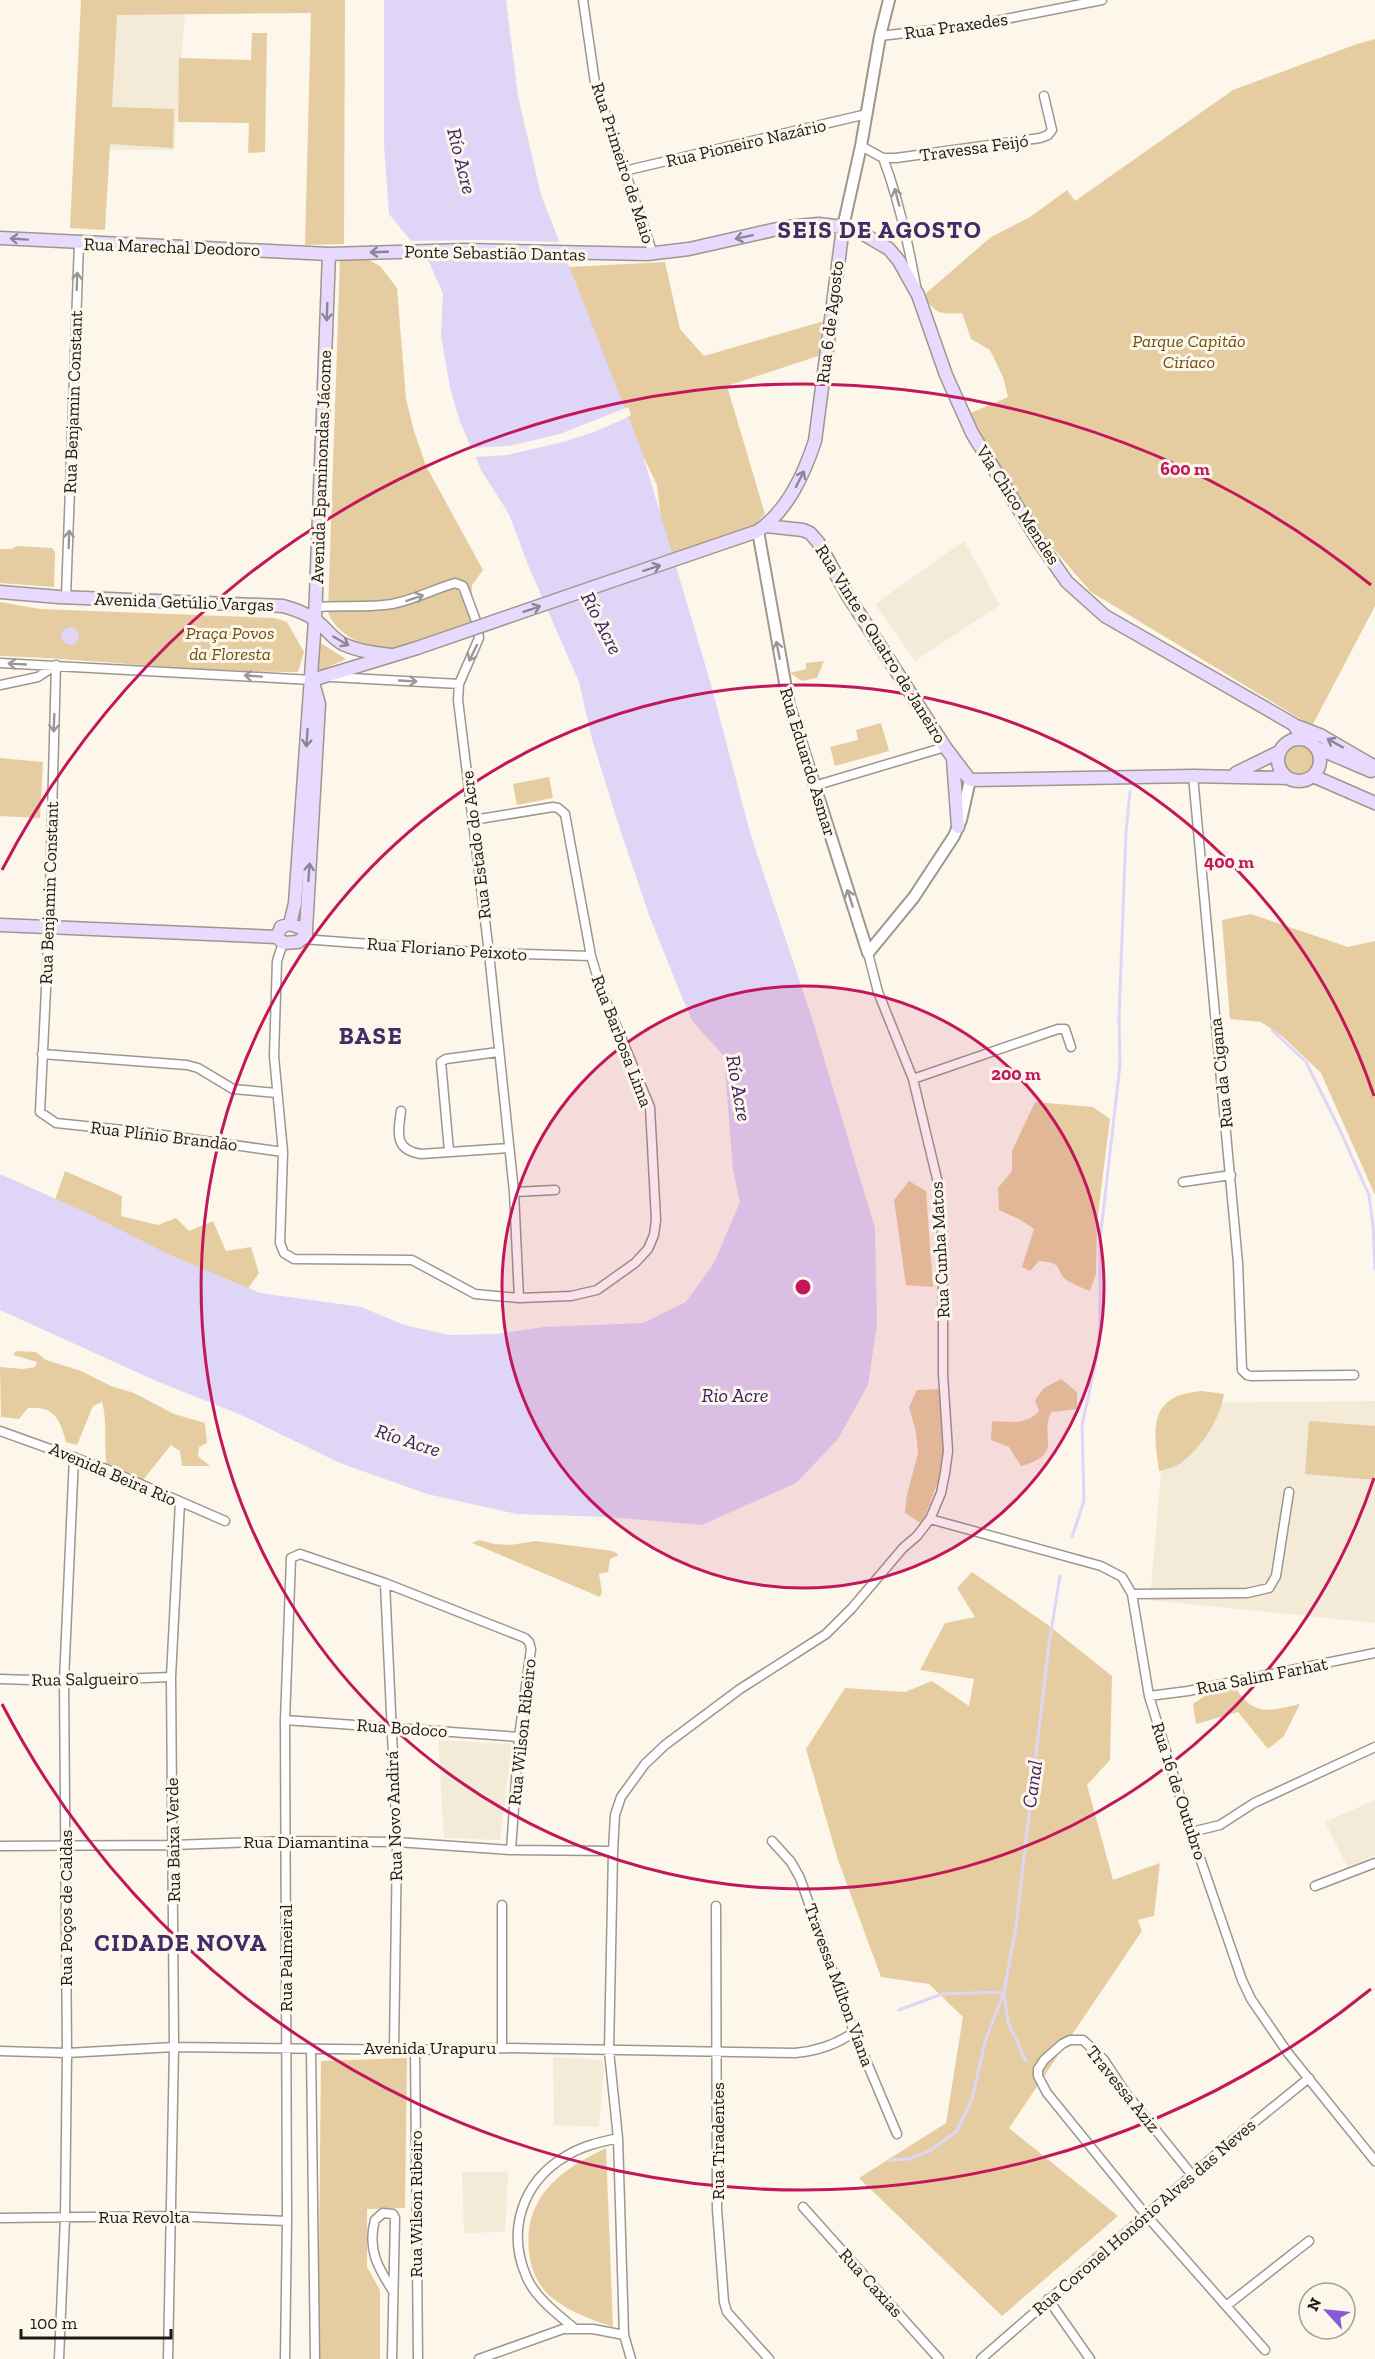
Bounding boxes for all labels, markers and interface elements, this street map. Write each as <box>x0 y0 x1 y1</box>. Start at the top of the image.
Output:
street label: Rua Praxedes <box>903 8 1009 44</box>
street label: Rua Primeiro de Maio <box>587 80 659 246</box>
street label: Rua Pioneiro Nazário <box>664 114 828 172</box>
water label: Río Acre <box>442 126 482 196</box>
street label: Travessa Feijó <box>918 129 1030 167</box>
one-way arrow <box>890 188 902 207</box>
district label: SEIS DE AGOSTO <box>778 215 982 244</box>
one-way arrow <box>734 231 753 243</box>
one-way arrow <box>10 233 30 244</box>
street label: Rua Marechal Deodoro <box>83 233 261 261</box>
street label: Ponte Sebastião Dantas <box>404 240 586 266</box>
one-way arrow <box>369 247 389 258</box>
street label: Rua 6 de Agosto <box>812 259 848 385</box>
one-way arrow <box>72 271 83 291</box>
one-way arrow <box>322 302 333 322</box>
street label: Rua Benjamin Constant <box>59 310 87 494</box>
park label: Parque Capitão Ciríaco <box>1132 330 1246 373</box>
street label: Avenida Epaminondas Jácome <box>306 350 336 584</box>
street label: Via Chico Mendes <box>971 440 1065 569</box>
text: 600 m <box>1160 458 1210 480</box>
one-way arrow <box>795 470 807 488</box>
one-way arrow <box>63 529 74 549</box>
street label: Rua Vinte e Quatro de Janeiro <box>811 540 951 748</box>
one-way arrow <box>642 562 661 573</box>
street label: Avenida Getúlio Vargas <box>94 588 274 616</box>
water label: Río Acre <box>576 588 628 658</box>
one-way arrow <box>405 591 424 602</box>
one-way arrow <box>522 602 541 613</box>
park label: Praça Povos da Floresta <box>185 622 275 665</box>
one-way arrow <box>332 636 349 648</box>
one-way arrow <box>773 641 784 660</box>
one-way arrow <box>467 644 479 662</box>
one-way arrow <box>7 658 27 669</box>
one-way arrow <box>244 670 264 681</box>
one-way arrow <box>397 676 417 687</box>
street label: Rua Eduardo Asmar <box>775 685 841 839</box>
one-way arrow <box>49 713 60 733</box>
one-way arrow <box>301 728 312 748</box>
one-way arrow <box>1327 737 1345 748</box>
street label: Rua Estado do Acre <box>456 769 496 921</box>
street label: Rua Benjamin Constant <box>35 801 63 985</box>
text: 400 m <box>1204 851 1254 873</box>
one-way arrow <box>304 862 315 882</box>
one-way arrow <box>844 889 855 908</box>
street label: Rua Floriano Peixoto <box>366 932 528 966</box>
street label: Rua Barbosa Lima <box>587 972 657 1110</box>
street label: Rua da Cigana <box>1204 1016 1238 1129</box>
district label: BASE <box>339 1021 403 1050</box>
water label: Río Acre <box>721 1053 757 1123</box>
text: 200 m <box>991 1063 1041 1085</box>
street label: Rua Plínio Brandão <box>89 1116 239 1156</box>
street label: Rua Cunha Matos <box>925 1181 955 1319</box>
centre of rings <box>793 1277 813 1297</box>
water label: Rio Acre <box>701 1383 769 1407</box>
water label: Río Acre <box>372 1418 444 1462</box>
street label: Avenida Beira Rio <box>46 1437 180 1511</box>
street label: Rua Salim Farhat <box>1195 1652 1330 1700</box>
street label: Rua Wilson Ribeiro <box>503 1658 541 1806</box>
street label: Rua Salgueiro <box>31 1667 139 1691</box>
street label: Rua Bodoco <box>356 1714 448 1742</box>
street label: Rua 16 de Outubro <box>1146 1719 1212 1863</box>
street label: Rua Novo Andirá <box>381 1750 407 1882</box>
water label: Canal <box>1017 1759 1047 1809</box>
street label: Rua Baixa Verde <box>161 1777 185 1903</box>
street label: Rua Poços de Caldas <box>55 1830 77 1986</box>
street label: Rua Diamantina <box>243 1831 369 1853</box>
street label: Travessa Milton Viana <box>799 1900 879 2070</box>
street label: Rua Palmeiral <box>275 1904 297 2012</box>
district label: CIDADE NOVA <box>94 1928 268 1957</box>
street label: Avenida Urapuru <box>364 2037 496 2059</box>
street label: Travessa Aziz <box>1081 2041 1165 2137</box>
street label: Rua Tiradentes <box>707 2082 729 2200</box>
street label: Rua Coronel Honório Alves das Neves <box>1028 2114 1260 2320</box>
street label: Rua Wilson Ribeiro <box>405 2130 427 2278</box>
street label: Rua Revolta <box>98 2206 190 2228</box>
street label: Rua Caxias <box>834 2244 908 2322</box>
north arrow <box>1297 2281 1357 2341</box>
text: N <box>1303 2295 1325 2314</box>
scale bar <box>21 2302 171 2340</box>
text: 100 m <box>30 2312 78 2334</box>

